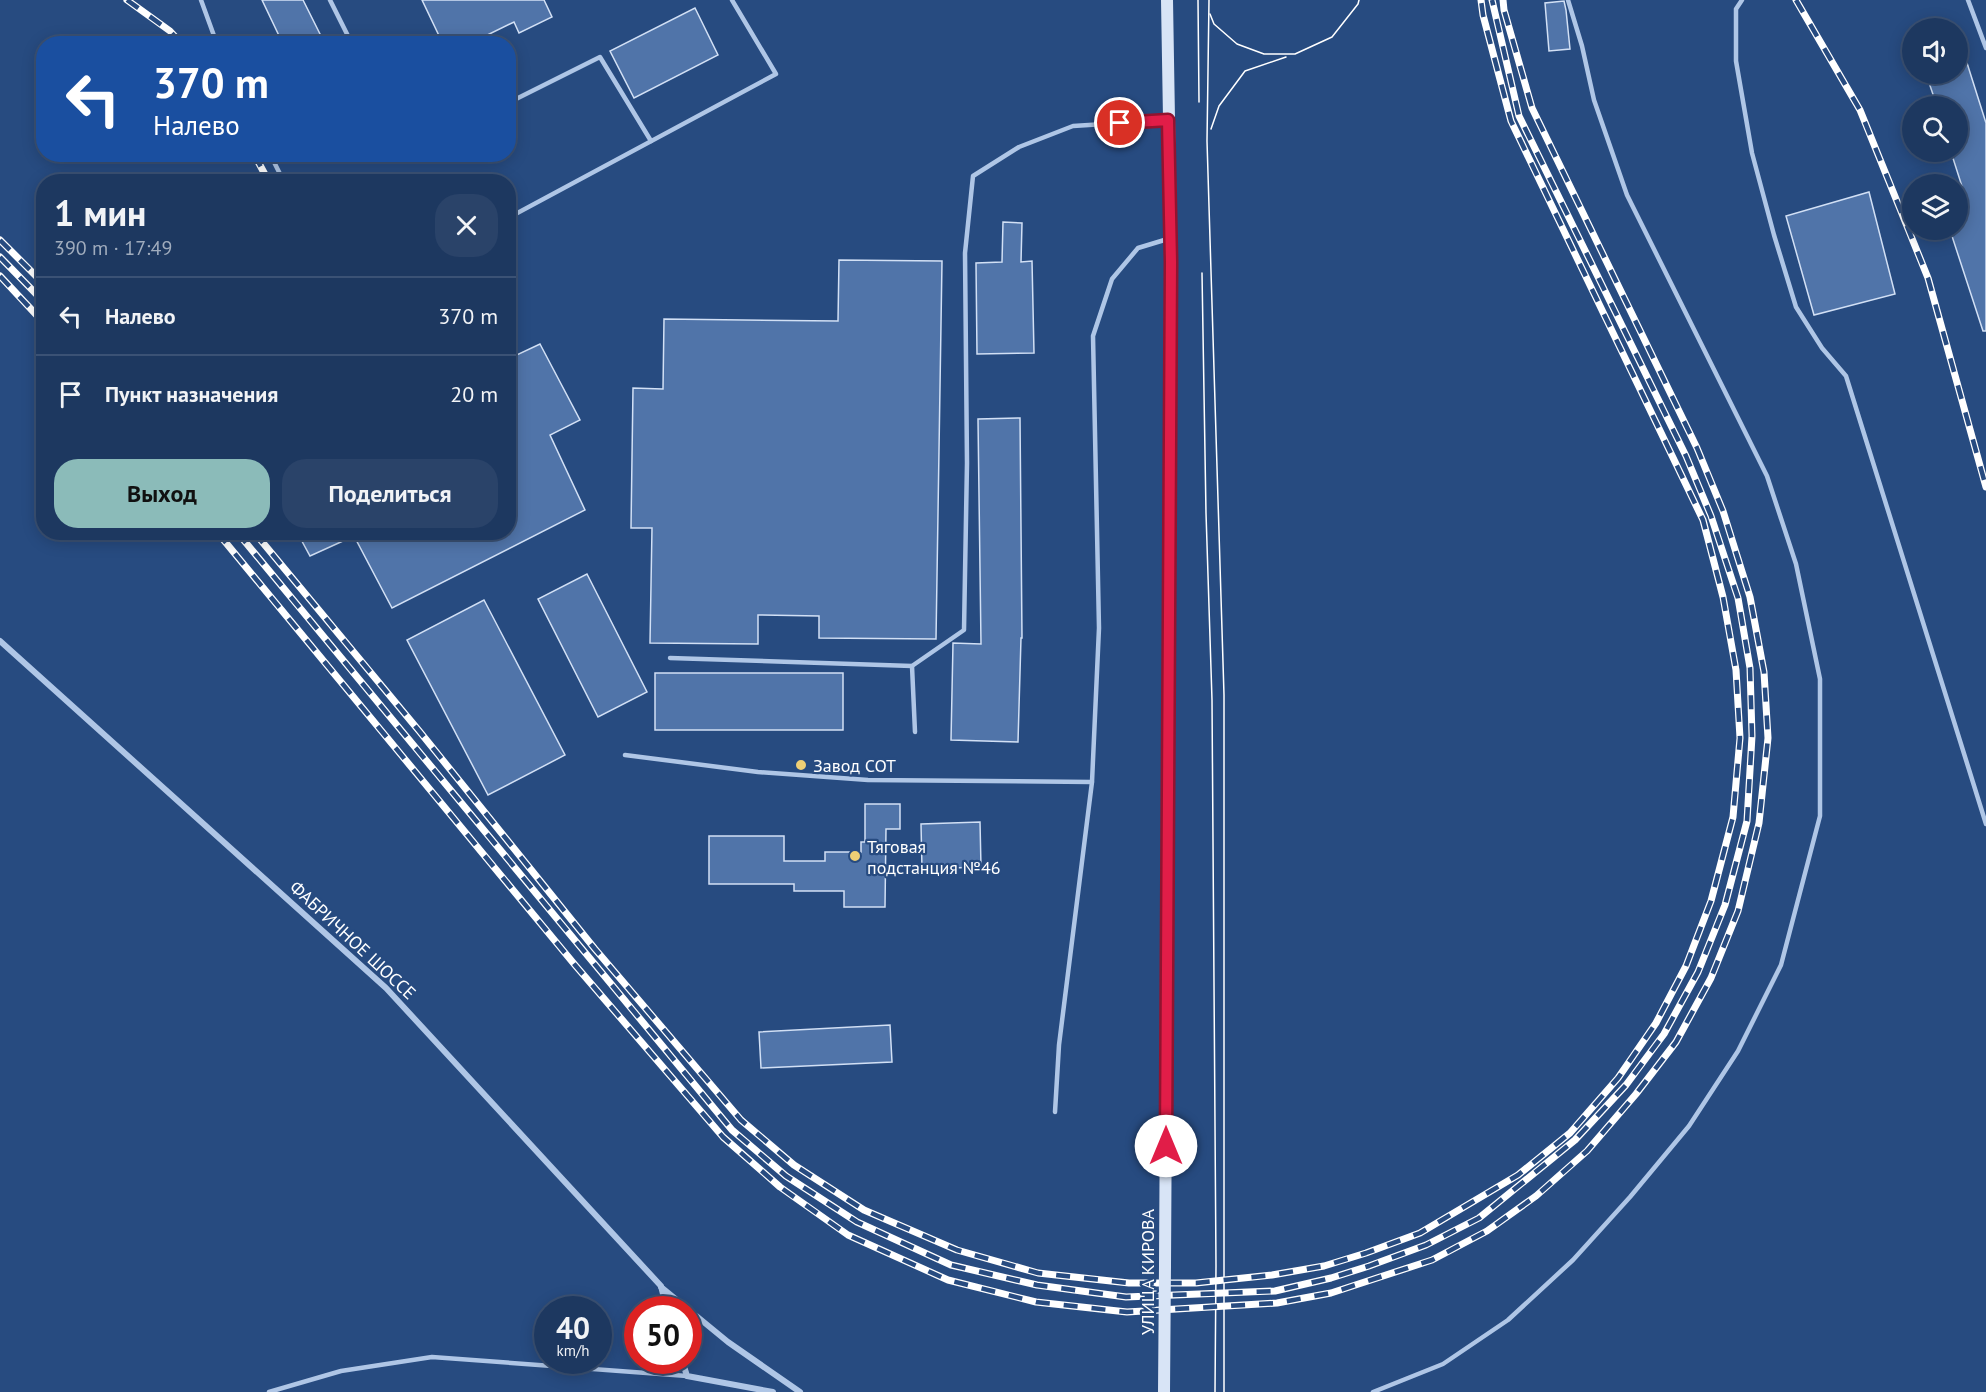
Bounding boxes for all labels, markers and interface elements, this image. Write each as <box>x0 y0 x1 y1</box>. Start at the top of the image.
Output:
map controls <box>1902 18 1968 240</box>
button: sound <box>1902 18 1968 84</box>
text: 370 m <box>153 55 269 110</box>
icon: left <box>54 60 132 138</box>
button: search <box>1902 96 1968 162</box>
pin <box>1094 97 1145 148</box>
icon: arrive <box>1103 106 1136 139</box>
text: Налево <box>153 108 240 142</box>
button: layers <box>1902 174 1968 240</box>
text: 1 мин <box>54 189 146 236</box>
button: close <box>435 194 498 257</box>
text: 390 m · 17:49 <box>54 235 172 261</box>
icon: left <box>54 300 87 333</box>
text: Налево <box>105 302 176 330</box>
text: 370 m <box>438 302 498 330</box>
icon: arrive <box>54 378 87 411</box>
text: Пункт назначения <box>105 380 278 408</box>
text: 20 m <box>450 380 498 408</box>
button: Выход <box>54 459 270 528</box>
button: Поделиться <box>282 459 498 528</box>
place label: Завод СОТ <box>813 754 896 777</box>
marker: Завод СОТ <box>794 758 808 772</box>
place label: Тяговая подстанция №46 <box>867 835 1001 879</box>
marker: Тяговая подстанция №46 <box>848 849 862 863</box>
street label: ФАБРИЧНОЕ ШОССЕ <box>285 876 421 1004</box>
position arrow <box>1134 1114 1198 1178</box>
street label: УЛИЦА КИРОВА <box>1136 1208 1159 1335</box>
speed limit sign: 50 <box>624 1296 702 1374</box>
text: 40 <box>556 1308 590 1347</box>
text: km/h <box>557 1341 589 1360</box>

